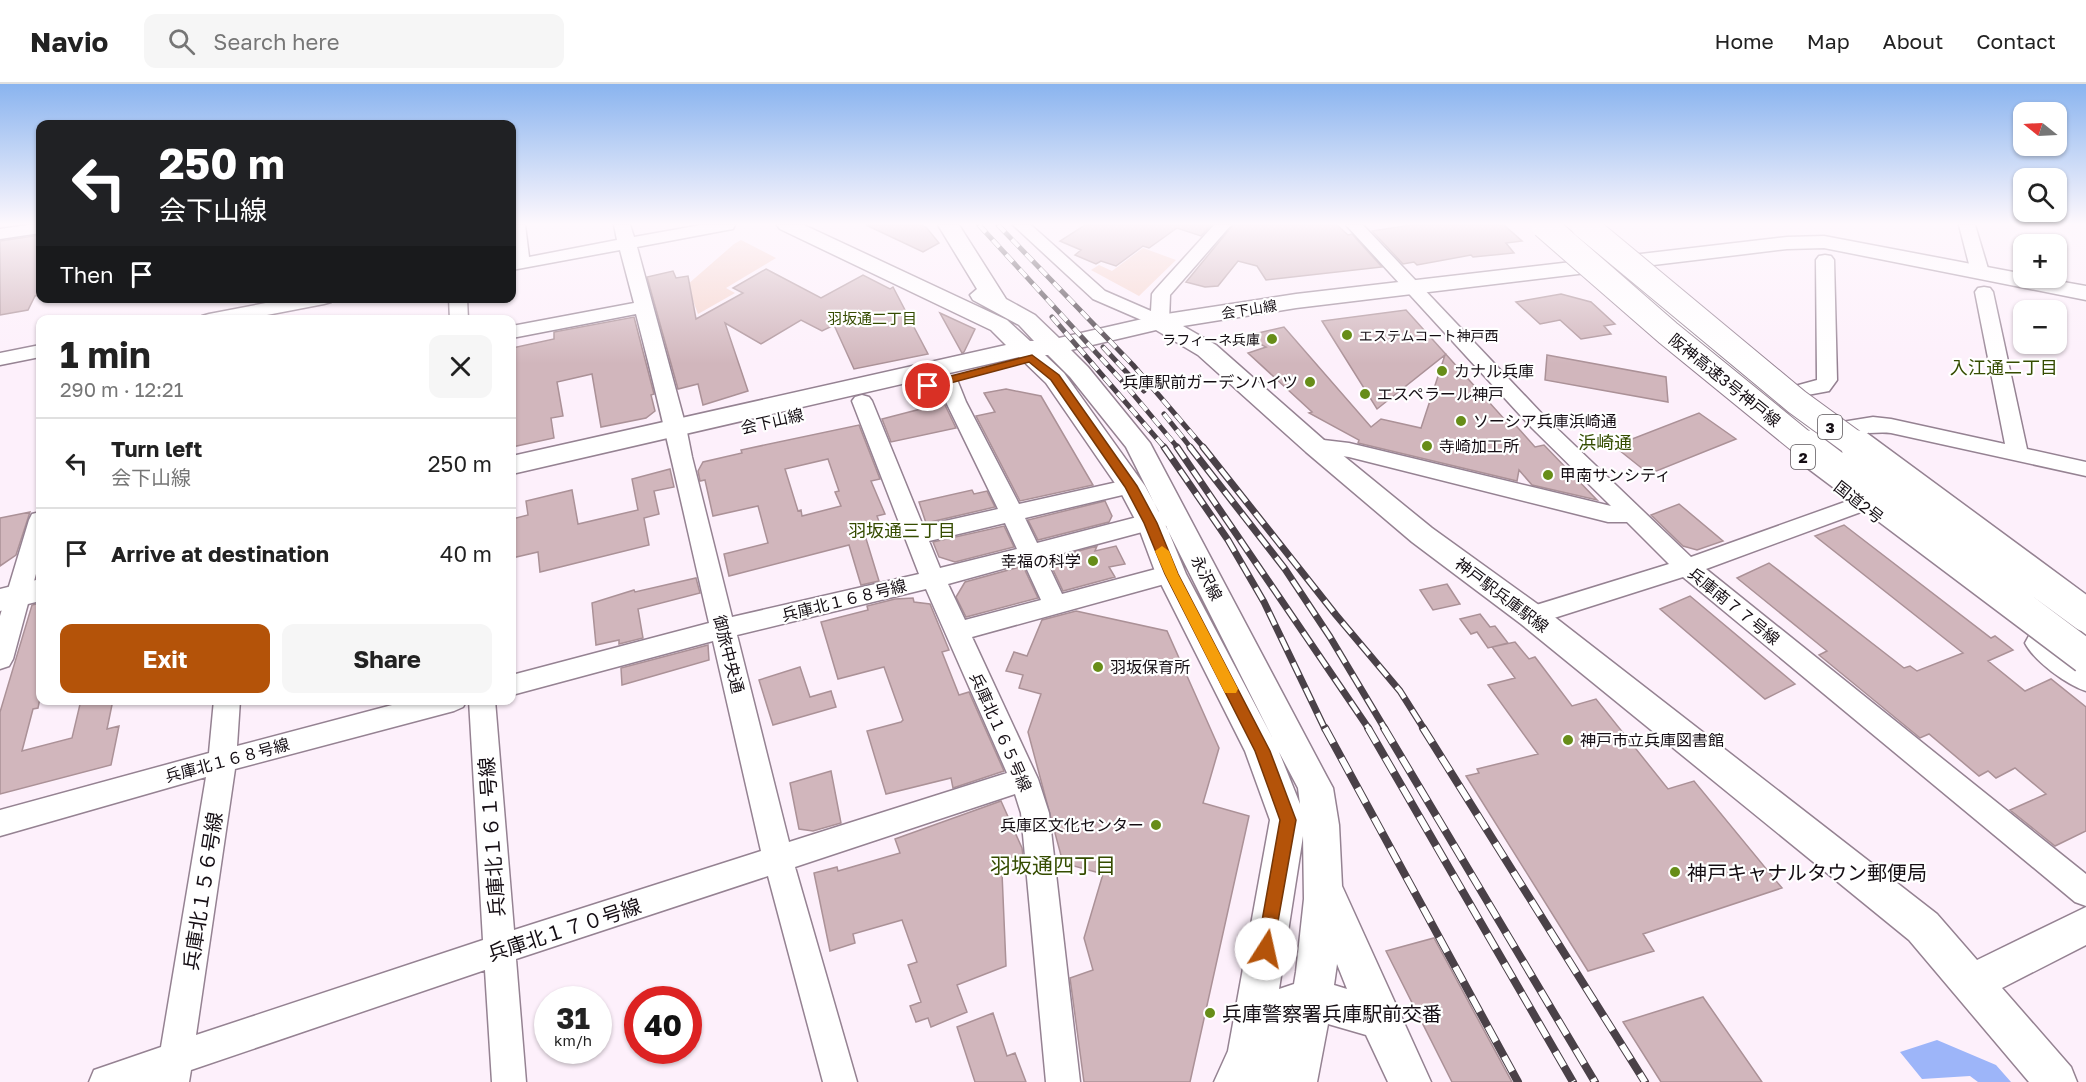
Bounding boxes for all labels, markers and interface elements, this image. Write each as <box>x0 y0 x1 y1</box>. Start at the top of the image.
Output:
search box <box>144 14 564 68</box>
text: Navio <box>30 25 108 58</box>
icon: search <box>165 25 198 58</box>
text: Search here <box>213 28 339 55</box>
text: Home <box>1714 28 1774 54</box>
text: Map <box>1807 28 1850 54</box>
text: About <box>1883 28 1943 54</box>
text: Contact <box>1976 28 2056 54</box>
north arrow <box>2013 102 2067 156</box>
map controls <box>2013 102 2067 354</box>
text: 250 m <box>159 138 285 188</box>
icon: left <box>60 144 138 222</box>
button: search <box>2013 168 2067 222</box>
text: 会下山線 <box>159 194 267 226</box>
button: + <box>2013 234 2067 288</box>
icon: arrive <box>125 258 158 291</box>
text: Then <box>60 261 113 288</box>
street label: 会下山線 <box>1220 296 1278 322</box>
button: − <box>2013 300 2067 354</box>
district label: 羽坂通二丁目 <box>827 309 917 327</box>
place label: エステムコート神戸西 <box>1359 327 1499 344</box>
marker: エステムコート神戸西 <box>1340 328 1354 342</box>
street label: 阪神高速3号神戸線 <box>1665 329 1785 431</box>
place label: ラフィーネ兵庫 <box>1162 331 1260 348</box>
marker: ラフィーネ兵庫 <box>1265 332 1279 346</box>
text: 1 min <box>60 333 151 376</box>
button: close <box>429 335 492 398</box>
district label: 入江通二丁目 <box>1950 356 2058 378</box>
pin <box>902 360 953 411</box>
place label: カナル兵庫 <box>1454 361 1534 381</box>
marker: カナル兵庫 <box>1435 364 1449 378</box>
icon: arrive <box>911 369 944 402</box>
place label: 兵庫駅前ガーデンハイツ <box>1122 372 1298 392</box>
marker: 兵庫駅前ガーデンハイツ <box>1303 375 1317 389</box>
text: 290 m · 12:21 <box>60 377 183 401</box>
place label: エスペラール神戸 <box>1377 384 1504 404</box>
marker: エスペラール神戸 <box>1358 387 1372 401</box>
street label: 会下山線 <box>739 404 805 438</box>
place label: ソーシア兵庫浜崎通 <box>1473 411 1617 431</box>
marker: ソーシア兵庫浜崎通 <box>1454 414 1468 428</box>
road number: 3 <box>1818 415 1842 439</box>
district label: 浜崎通 <box>1578 431 1632 453</box>
text: Turn left <box>111 435 202 462</box>
place label: 寺崎加工所 <box>1439 436 1519 456</box>
marker: 寺崎加工所 <box>1420 439 1434 453</box>
road number: 2 <box>1791 445 1815 469</box>
icon: left <box>60 447 93 480</box>
text: 250 m <box>428 450 492 477</box>
text: 会下山線 <box>111 465 191 489</box>
place label: 甲南サンシティ <box>1560 465 1671 485</box>
marker: 甲南サンシティ <box>1541 468 1555 482</box>
street label: 国道2号 <box>1830 476 1888 528</box>
district label: 羽坂通三丁目 <box>848 519 956 541</box>
icon: arrive <box>60 537 93 570</box>
text: Arrive at destination <box>111 540 329 567</box>
text: 40 m <box>440 540 492 567</box>
place label: 幸福の科学 <box>1001 551 1081 571</box>
street label: 永沢線 <box>1187 552 1227 604</box>
street label: 神戸駅兵庫駅線 <box>1451 553 1553 637</box>
marker: 幸福の科学 <box>1086 554 1100 568</box>
street label: 兵庫南７７号線 <box>1684 563 1784 649</box>
street label: 兵庫北１６８号線 <box>779 575 909 625</box>
street label: 御旅中央通 <box>710 613 748 695</box>
button: Exit <box>60 624 270 693</box>
button: Share <box>282 624 492 693</box>
place label: 羽坂保育所 <box>1110 657 1190 677</box>
marker: 羽坂保育所 <box>1091 660 1105 674</box>
street label: 兵庫北１６５号線 <box>966 669 1036 795</box>
place label: 神戸市立兵庫図書館 <box>1580 730 1724 750</box>
marker: 神戸市立兵庫図書館 <box>1561 733 1575 747</box>
street label: 兵庫北１６８号線 <box>163 734 291 786</box>
street label: 兵庫北１６１号線 <box>473 756 509 918</box>
street label: 兵庫北１５６号線 <box>178 810 226 972</box>
place label: 兵庫区文化センター <box>1000 815 1144 835</box>
marker: 兵庫区文化センター <box>1149 818 1163 832</box>
district label: 羽坂通四丁目 <box>990 852 1116 878</box>
place label: 神戸キャナルタウン郵便局 <box>1687 860 1927 884</box>
marker: 神戸キャナルタウン郵便局 <box>1668 865 1682 879</box>
street label: 兵庫北１７０号線 <box>484 893 644 965</box>
position arrow <box>1234 917 1298 981</box>
speed limit sign: 40 <box>624 986 702 1064</box>
text: 31 <box>556 1000 590 1036</box>
place label: 兵庫警察署兵庫駅前交番 <box>1222 1001 1442 1025</box>
marker: 兵庫警察署兵庫駅前交番 <box>1203 1006 1217 1020</box>
text: km/h <box>554 1031 592 1049</box>

